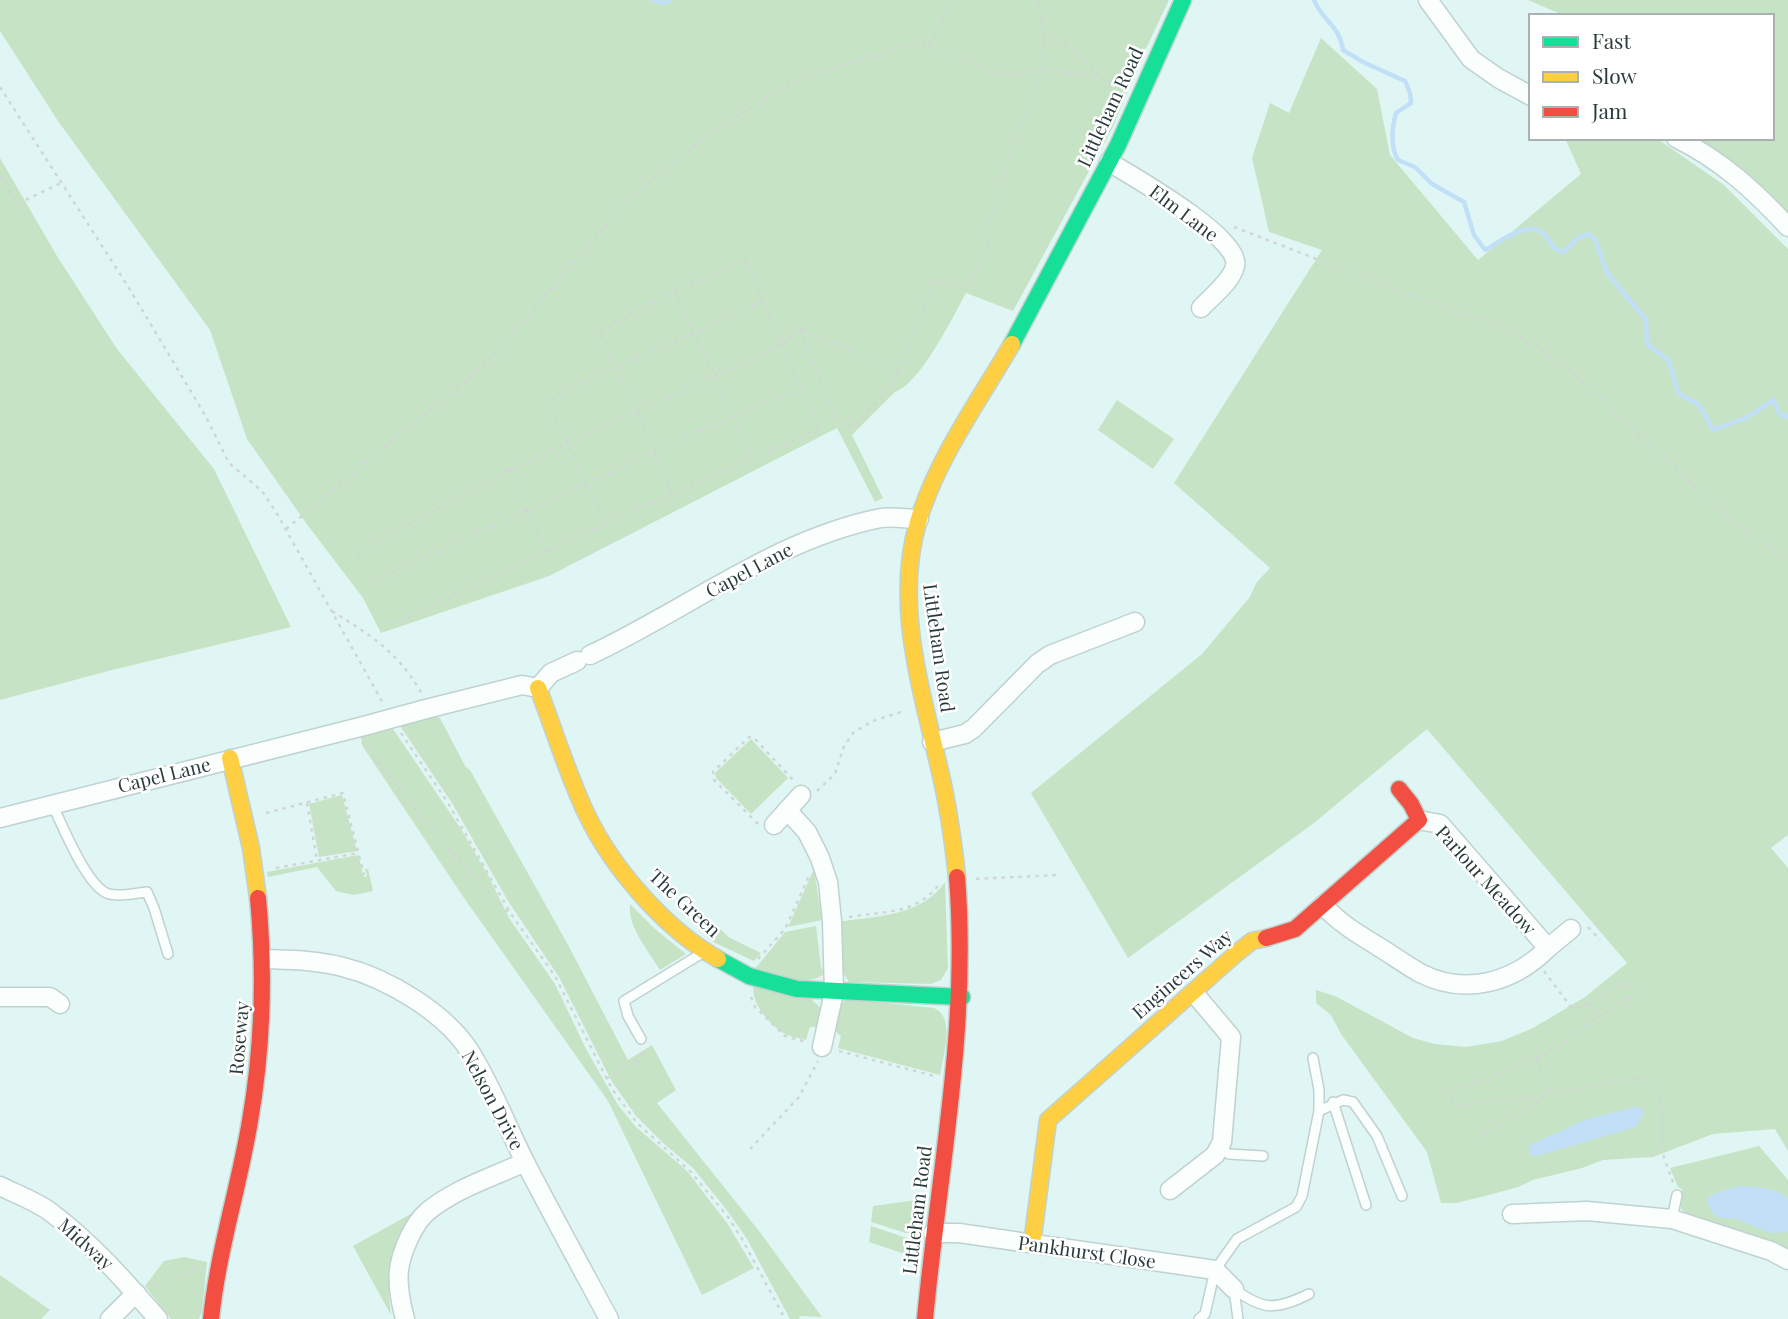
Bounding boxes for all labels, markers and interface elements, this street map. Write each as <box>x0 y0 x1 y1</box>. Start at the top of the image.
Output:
legend <box>1529 14 1774 140</box>
text: Fast <box>1592 26 1631 54</box>
street label: Littleham Road <box>1070 42 1148 171</box>
text: Slow <box>1592 61 1637 89</box>
text: Jam <box>1591 96 1628 124</box>
street label: Elm Lane <box>1145 178 1224 247</box>
street label: Capel Lane <box>701 535 797 603</box>
street label: Littleham Road <box>918 582 962 714</box>
street label: Capel Lane <box>115 750 213 798</box>
street label: Parlour Meadow <box>1430 819 1543 940</box>
street label: The Green <box>644 862 728 943</box>
street label: Engineers Way <box>1126 922 1237 1024</box>
street label: Roseway <box>222 999 254 1076</box>
street label: Nelson Drive <box>457 1045 531 1154</box>
street label: Littleham Road <box>895 1144 937 1276</box>
street label: Midway <box>53 1211 120 1275</box>
street label: Pankhurst Close <box>1017 1228 1158 1274</box>

